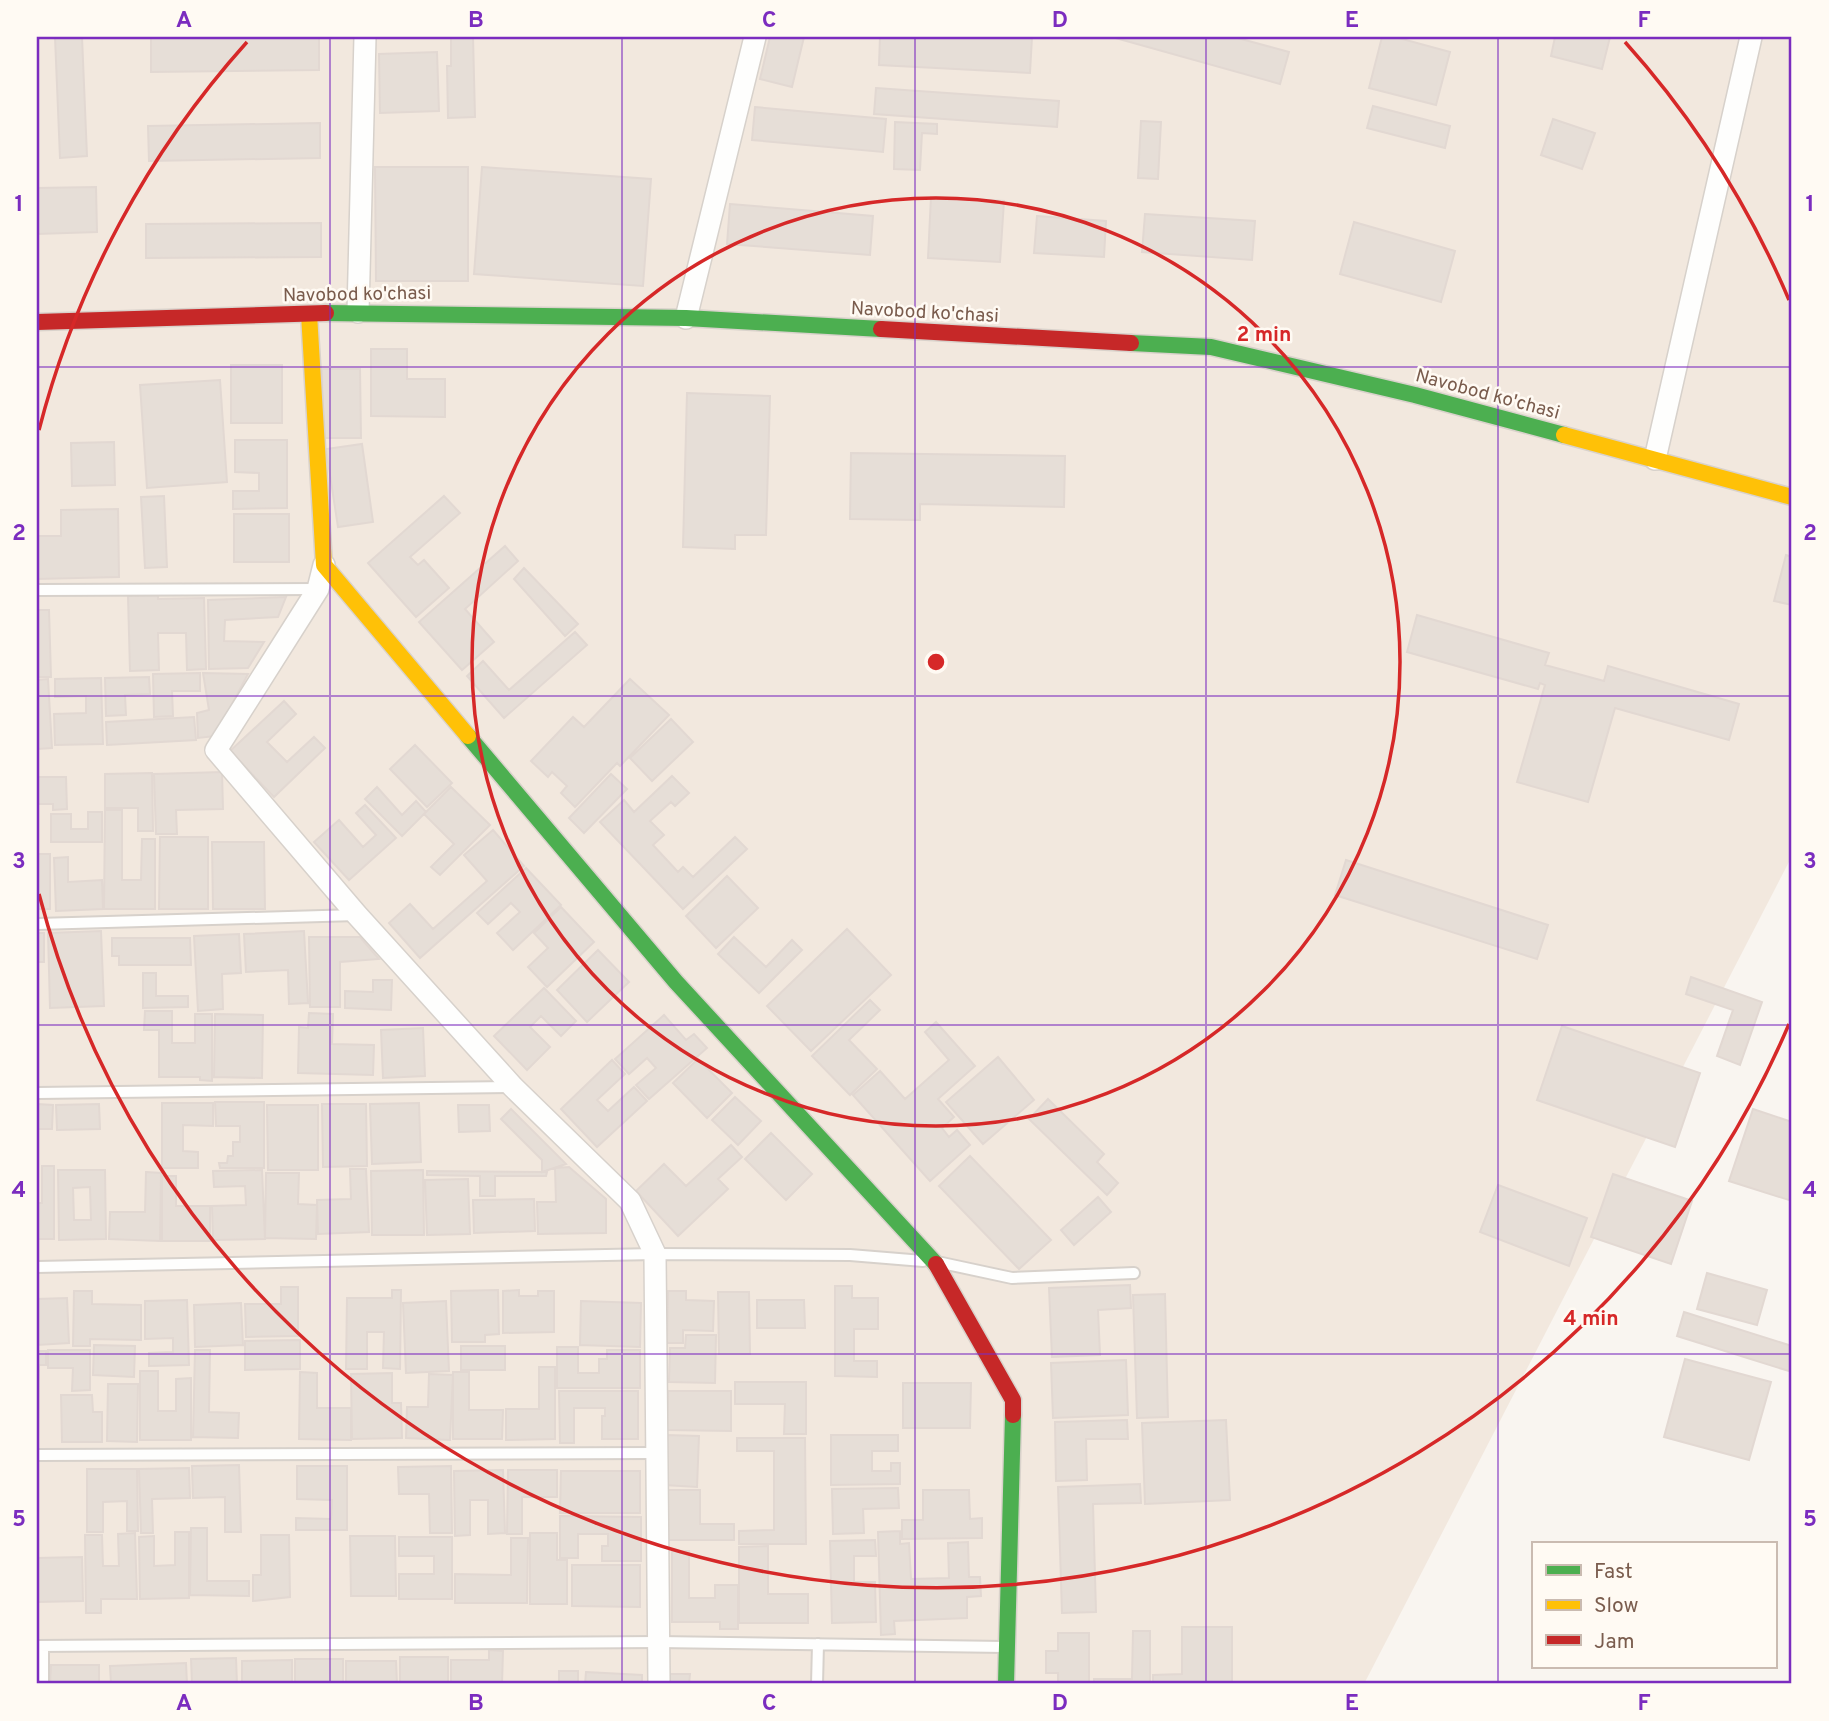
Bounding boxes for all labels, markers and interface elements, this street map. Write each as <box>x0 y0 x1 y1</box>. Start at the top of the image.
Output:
text: A <box>176 7 192 36</box>
text: B <box>468 7 484 36</box>
text: C <box>762 7 776 36</box>
text: D <box>1052 7 1068 36</box>
text: E <box>1345 7 1359 36</box>
text: F <box>1637 7 1651 36</box>
text: 1 <box>14 191 24 220</box>
text: 1 <box>1805 191 1815 220</box>
street label: Navobod ko'chasi <box>283 282 431 308</box>
street label: Navobod ko'chasi <box>850 297 1000 329</box>
text: 2 min <box>1237 322 1291 349</box>
street label: Navobod ko'chasi <box>1413 364 1562 426</box>
text: 2 <box>12 520 26 549</box>
text: 2 <box>1803 520 1817 549</box>
centre of rings <box>924 650 948 674</box>
text: 3 <box>12 848 26 877</box>
text: 3 <box>1803 848 1817 877</box>
text: 4 <box>12 1177 26 1206</box>
text: 4 <box>1803 1177 1817 1206</box>
text: 4 min <box>1563 1306 1619 1333</box>
text: 5 <box>12 1506 26 1535</box>
text: 5 <box>1803 1506 1817 1535</box>
legend <box>1532 1542 1776 1668</box>
text: Fast <box>1594 1559 1633 1586</box>
text: Slow <box>1594 1593 1639 1620</box>
text: Jam <box>1594 1629 1635 1656</box>
text: A <box>176 1690 192 1719</box>
text: B <box>468 1690 484 1719</box>
text: C <box>762 1690 776 1719</box>
text: D <box>1052 1690 1068 1719</box>
text: E <box>1345 1690 1359 1719</box>
text: F <box>1637 1690 1651 1719</box>

